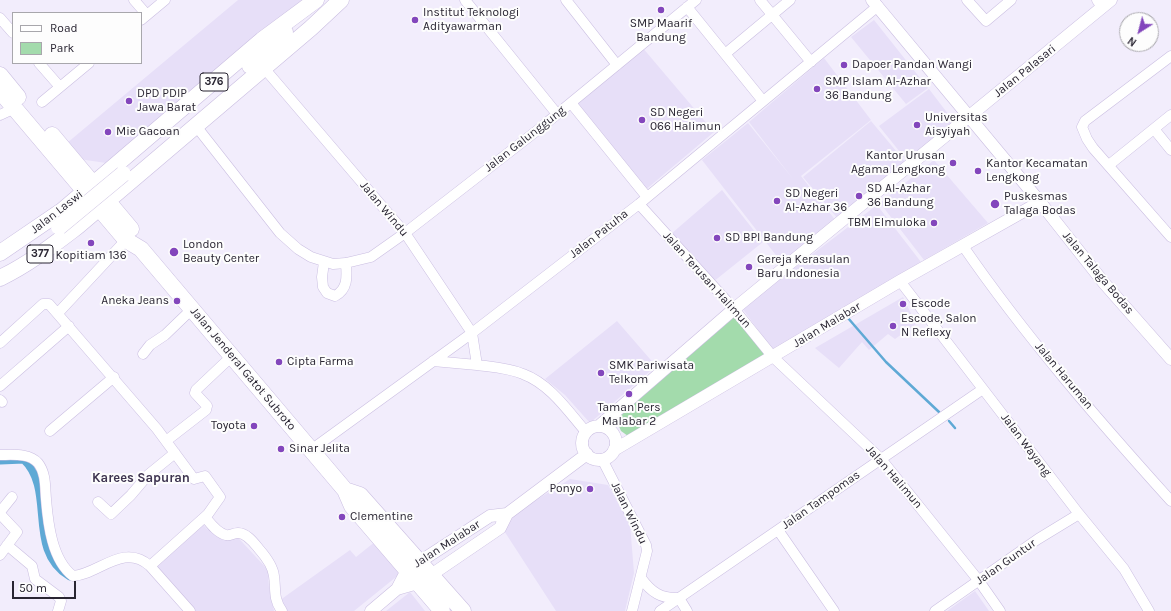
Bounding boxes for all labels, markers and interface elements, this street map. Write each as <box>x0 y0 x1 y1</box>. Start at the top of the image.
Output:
marker: SMP Maarif Bandung <box>656 5 666 15</box>
place label: Institut Teknologi Adityawarman <box>423 6 519 34</box>
legend <box>12 12 142 64</box>
north arrow <box>1119 12 1159 52</box>
marker: Institut Teknologi Adityawarman <box>410 15 420 25</box>
place label: SMP Maarif Bandung <box>630 17 692 45</box>
text: Road <box>50 21 78 35</box>
text: N <box>1125 34 1139 49</box>
text: Park <box>50 41 74 55</box>
street label: Jalan Palasari <box>991 42 1059 100</box>
place label: Dapoer Pandan Wangi <box>852 58 972 72</box>
marker: Dapoer Pandan Wangi <box>839 60 849 70</box>
road number: 376 <box>200 73 228 91</box>
place label: SMP Islam Al-Azhar 36 Bandung <box>825 75 931 103</box>
marker: SMP Islam Al-Azhar 36 Bandung <box>812 84 822 94</box>
place label: DPD PDIP Jawa Barat <box>137 87 196 115</box>
marker: DPD PDIP Jawa Barat <box>124 96 134 106</box>
street label: Jalan Galunggung <box>482 103 568 175</box>
place label: SD Negeri 066 Halimun <box>650 106 721 134</box>
place label: Universitas Aisyiyah <box>925 111 987 139</box>
marker: SD Negeri 066 Halimun <box>637 115 647 125</box>
marker: Universitas Aisyiyah <box>912 120 922 130</box>
place label: Mie Gacoan <box>116 125 180 139</box>
marker: Mie Gacoan <box>103 127 113 137</box>
place label: Kantor Urusan Agama Lengkong <box>851 149 945 177</box>
place label: Kantor Kecamatan Lengkong <box>986 157 1088 185</box>
marker: Kantor Urusan Agama Lengkong <box>948 158 958 168</box>
marker: Kantor Kecamatan Lengkong <box>973 166 983 176</box>
street label: Jalan Windu <box>357 179 411 239</box>
place label: SD Al-Azhar 36 Bandung <box>867 182 934 210</box>
street label: Jalan Laswi <box>28 187 86 237</box>
place label: SD Negeri Al-Azhar 36 <box>785 187 847 215</box>
place label: Puskesmas Talaga Bodas <box>1004 190 1076 218</box>
marker: SD Al-Azhar 36 Bandung <box>854 191 864 201</box>
marker: SD Negeri Al-Azhar 36 <box>772 196 782 206</box>
marker: Puskesmas Talaga Bodas <box>989 198 1001 210</box>
street label: Jalan Patuha <box>567 207 631 261</box>
place label: TBM Elmuloka <box>848 216 926 230</box>
marker: TBM Elmuloka <box>929 218 939 228</box>
street label: Jalan Terusan Halimun <box>660 229 754 331</box>
street label: Jalan Talaga Bodas <box>1059 229 1137 317</box>
place label: SD BPI Bandung <box>725 231 813 245</box>
marker: SD BPI Bandung <box>712 233 722 243</box>
marker: Kopitiam 136 <box>86 238 96 248</box>
place label: London Beauty Center <box>183 238 259 266</box>
road number: 377 <box>27 245 53 263</box>
marker: London Beauty Center <box>168 246 180 258</box>
place label: Kopitiam 136 <box>55 249 127 263</box>
place label: Gereja Kerasulan Baru Indonesia <box>757 253 850 281</box>
marker: Gereja Kerasulan Baru Indonesia <box>744 262 754 272</box>
place label: Aneka Jeans <box>101 294 169 308</box>
marker: Aneka Jeans <box>172 296 182 306</box>
place label: Escode <box>911 297 950 311</box>
street label: Jalan Malabar <box>791 299 863 351</box>
marker: Escode <box>898 299 908 309</box>
street label: Jalan Jenderal Gatot Subroto <box>187 304 299 434</box>
place label: Escode, Salon N Reflexy <box>901 312 976 340</box>
marker: Escode, Salon N Reflexy <box>888 321 898 331</box>
street label: Jalan Haruman <box>1032 340 1096 412</box>
place label: Cipta Farma <box>287 355 354 369</box>
marker: Cipta Farma <box>274 357 284 367</box>
place label: SMK Pariwisata Telkom <box>609 359 694 387</box>
marker: SMK Pariwisata Telkom <box>596 368 606 378</box>
marker: Taman Pers Malabar 2 <box>624 389 634 399</box>
place label: Taman Pers Malabar 2 <box>598 401 660 429</box>
street label: Jalan Wayang <box>998 411 1054 479</box>
place label: Toyota <box>211 419 246 433</box>
marker: Toyota <box>249 421 259 431</box>
place label: Sinar Jelita <box>289 442 350 456</box>
street label: Jalan Halimun <box>863 443 925 511</box>
marker: Sinar Jelita <box>276 444 286 454</box>
street label: Jalan Tampomas <box>779 468 863 532</box>
district label: Karees Sapuran <box>92 470 190 486</box>
street label: Jalan Windu <box>608 480 650 546</box>
place label: Ponyo <box>549 482 582 496</box>
marker: Ponyo <box>585 484 595 494</box>
place label: Clementine <box>350 510 413 524</box>
marker: Clementine <box>337 512 347 522</box>
street label: Jalan Malabar <box>411 517 483 571</box>
street label: Jalan Guntur <box>973 536 1039 588</box>
scale bar <box>14 573 78 599</box>
text: 50 m <box>19 581 47 595</box>

